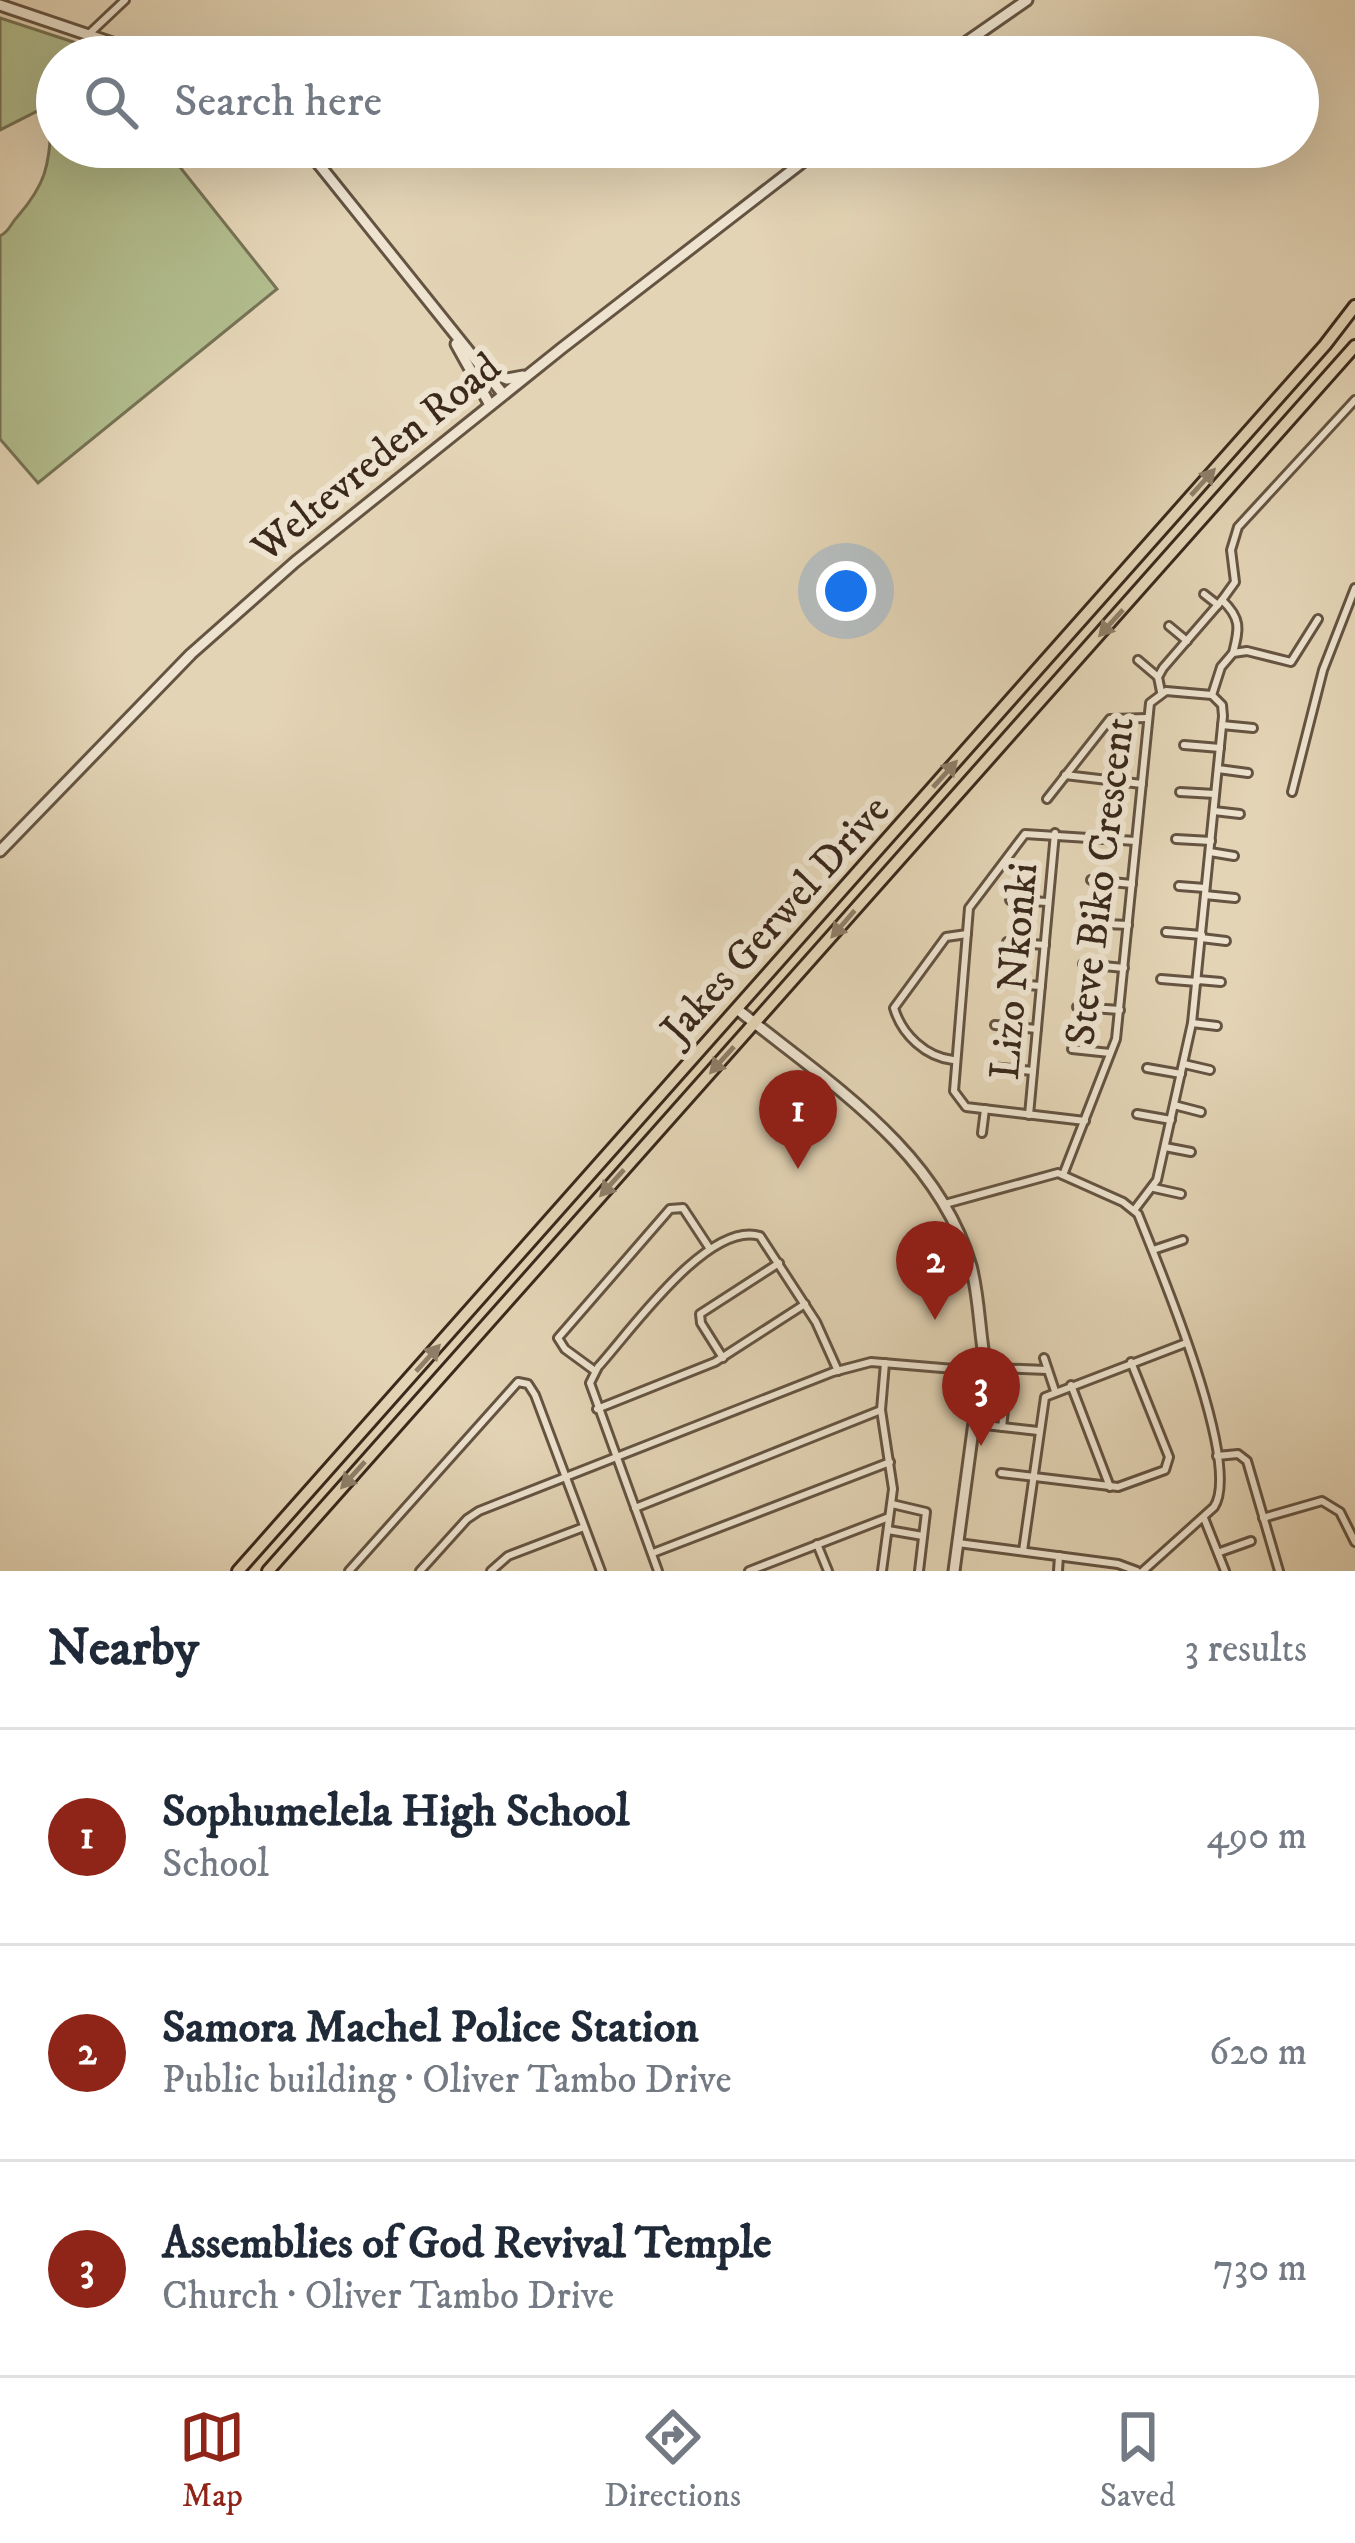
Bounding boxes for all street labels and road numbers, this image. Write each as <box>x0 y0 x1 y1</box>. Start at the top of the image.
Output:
street label: Weltevreden Road <box>241 342 512 575</box>
street label: Steve Biko Crescent <box>1055 714 1147 1048</box>
street label: Jakes Gerwel Drive <box>648 785 902 1058</box>
street label: Lizo Nkonki <box>980 861 1050 1082</box>

